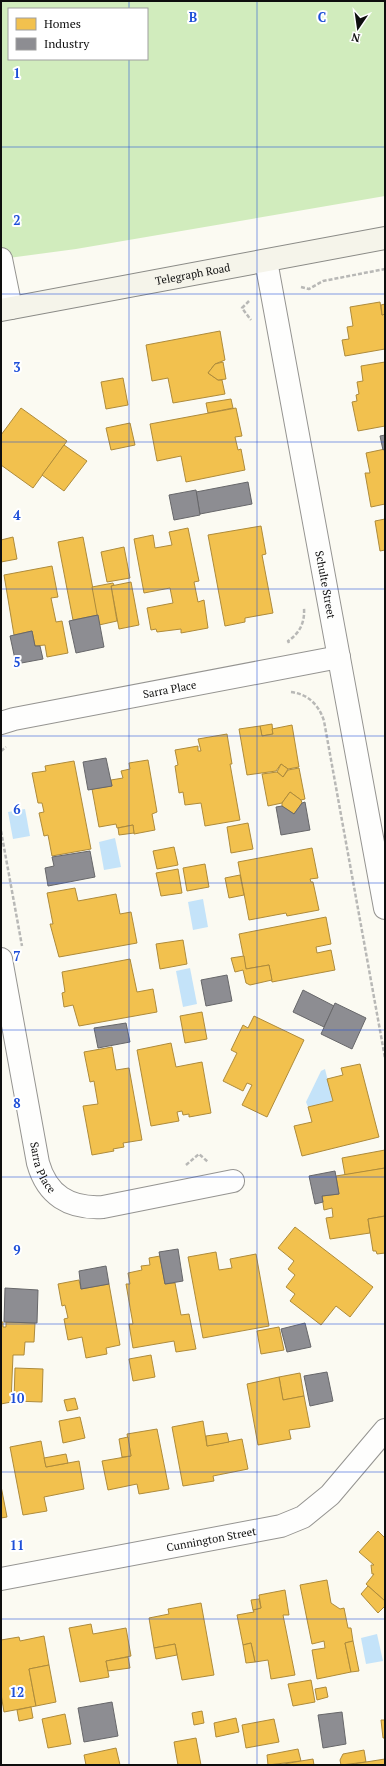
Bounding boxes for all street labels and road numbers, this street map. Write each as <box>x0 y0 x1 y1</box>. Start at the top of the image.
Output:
street label: Telegraph Road <box>154 260 231 288</box>
street label: Schulte Street <box>312 549 339 620</box>
street label: Sarra Place <box>142 677 198 701</box>
street label: Sarra Place <box>27 1141 59 1197</box>
street label: Cunnington Street <box>165 1524 257 1555</box>

